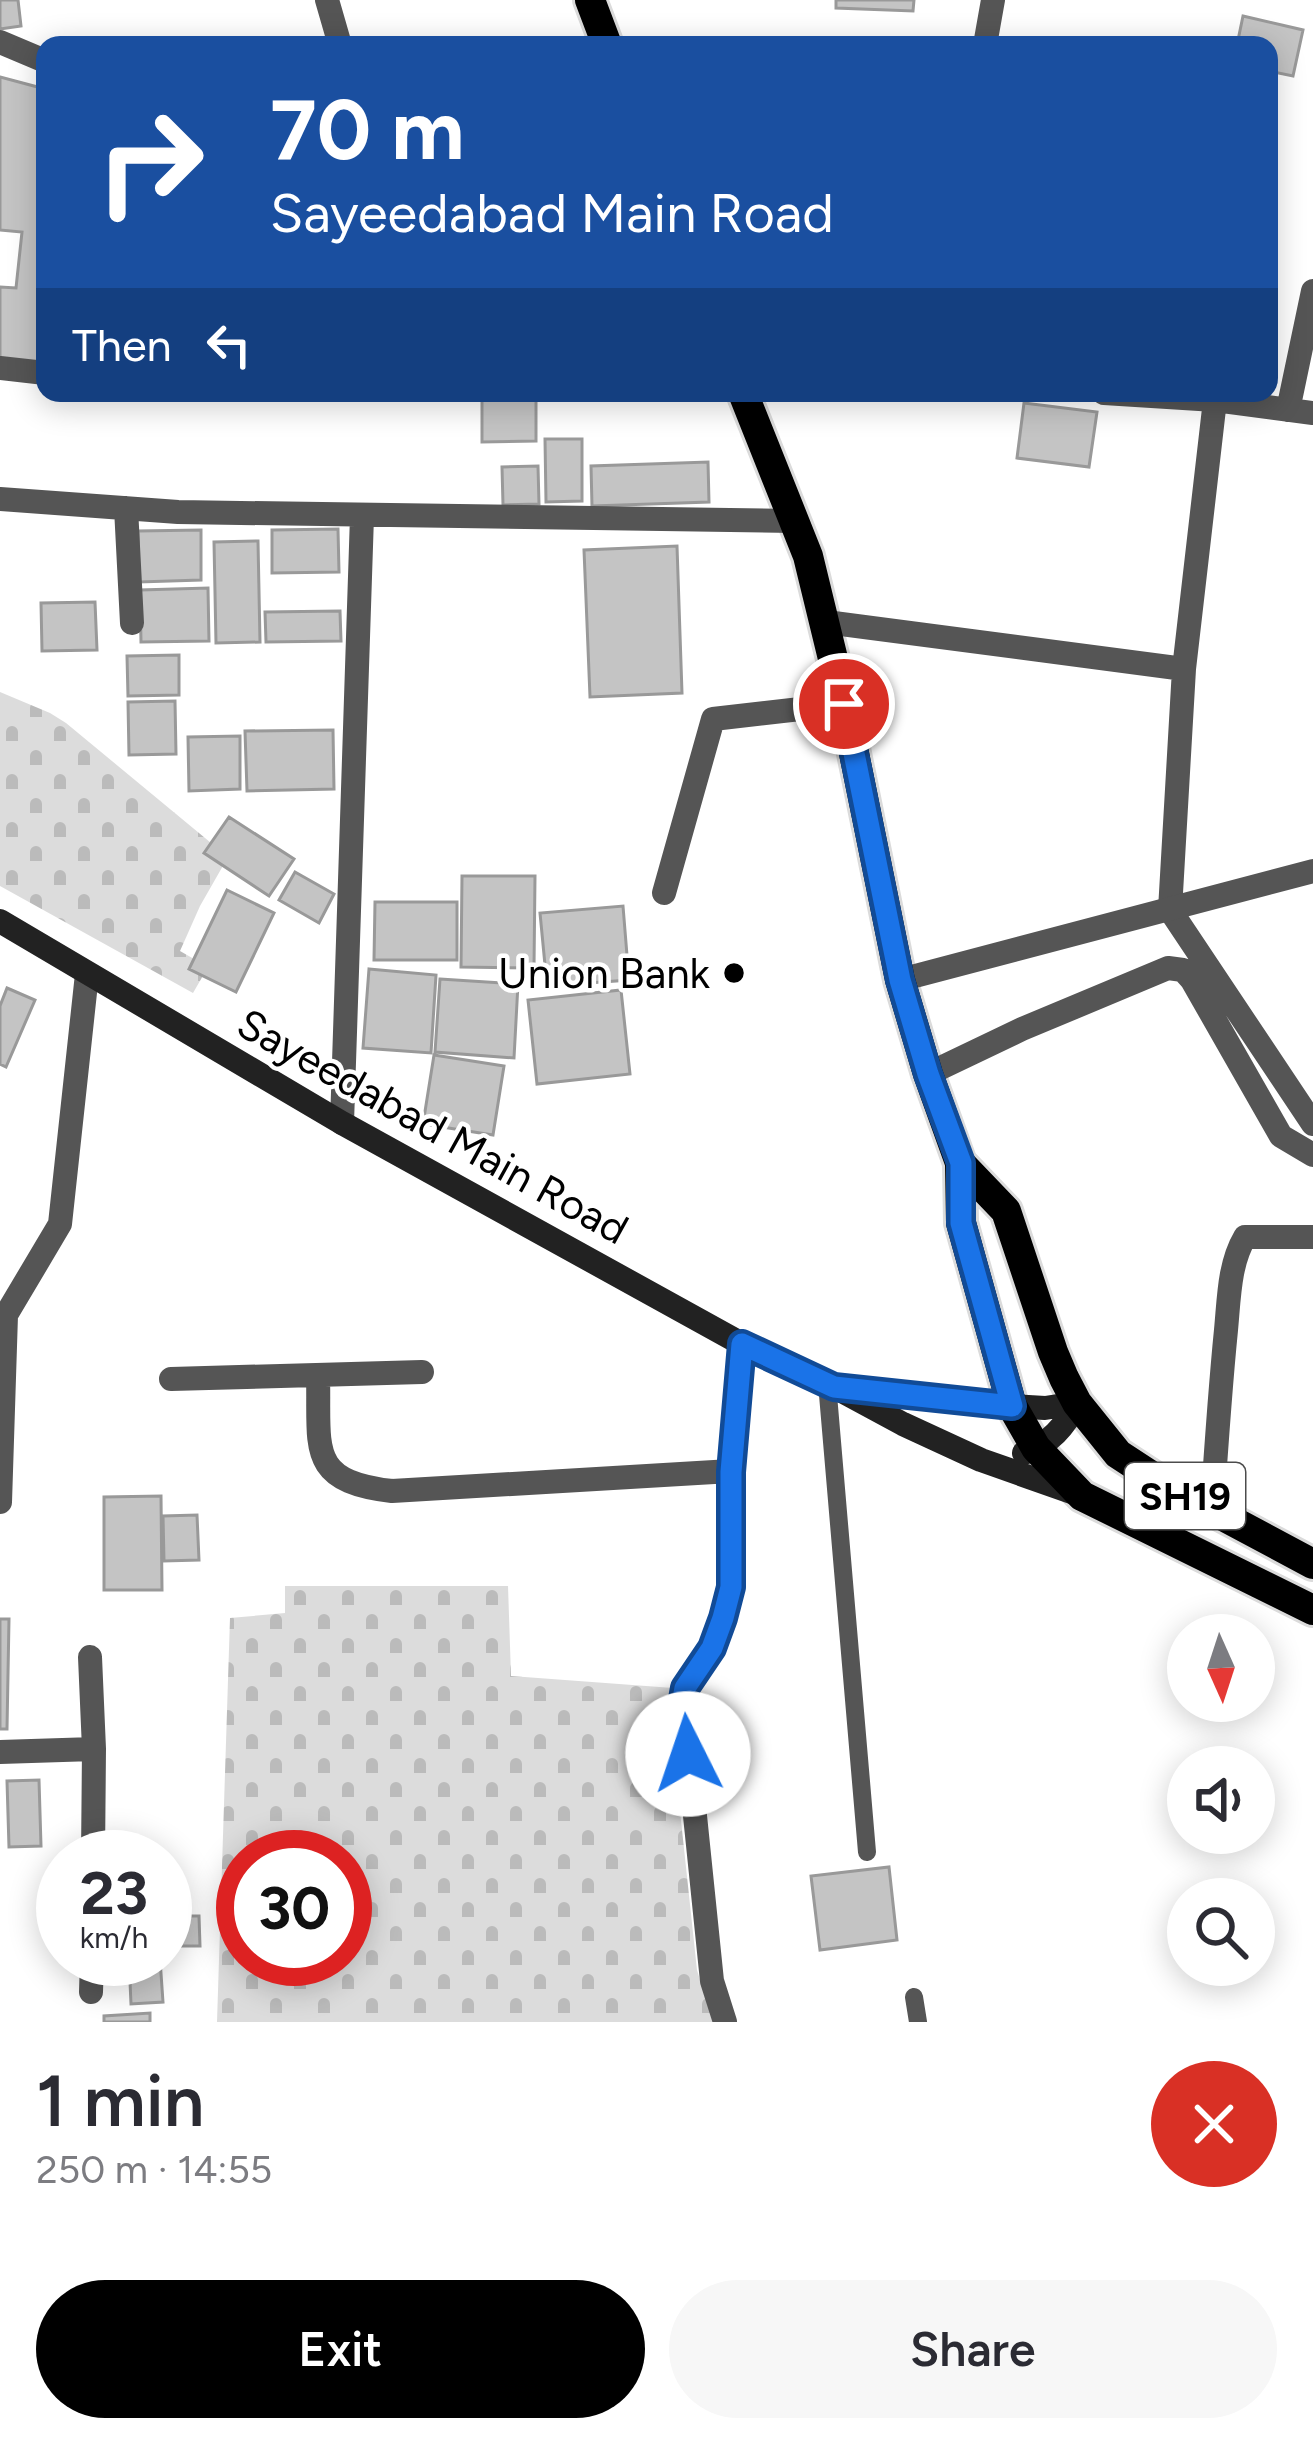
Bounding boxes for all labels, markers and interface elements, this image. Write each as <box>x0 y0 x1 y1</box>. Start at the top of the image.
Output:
text: 70 m <box>270 79 464 180</box>
icon: right <box>72 84 228 240</box>
text: Sayeedabad Main Road <box>270 181 834 246</box>
icon: left <box>196 312 262 378</box>
text: Then <box>72 318 172 372</box>
pin <box>793 653 895 755</box>
icon: arrive <box>811 671 877 737</box>
place label: Union Bank <box>498 948 711 999</box>
marker: Union Bank <box>721 960 747 986</box>
street label: Sayeedabad Main Road <box>229 998 637 1255</box>
road number: SH19 <box>1125 1463 1245 1529</box>
north arrow <box>1167 1614 1275 1722</box>
map controls <box>1167 1614 1275 1986</box>
position arrow <box>625 1691 751 1817</box>
button: sound <box>1167 1746 1275 1854</box>
speed limit sign: 30 <box>216 1830 372 1986</box>
text: 23 <box>80 1857 148 1929</box>
button: search <box>1167 1878 1275 1986</box>
text: km/h <box>80 1919 148 1956</box>
text: 1 min <box>36 2058 204 2144</box>
button: close <box>1151 2061 1277 2187</box>
text: 250 m · 14:55 <box>36 2146 272 2193</box>
button: Exit <box>36 2280 645 2418</box>
button: Share <box>669 2280 1277 2418</box>

